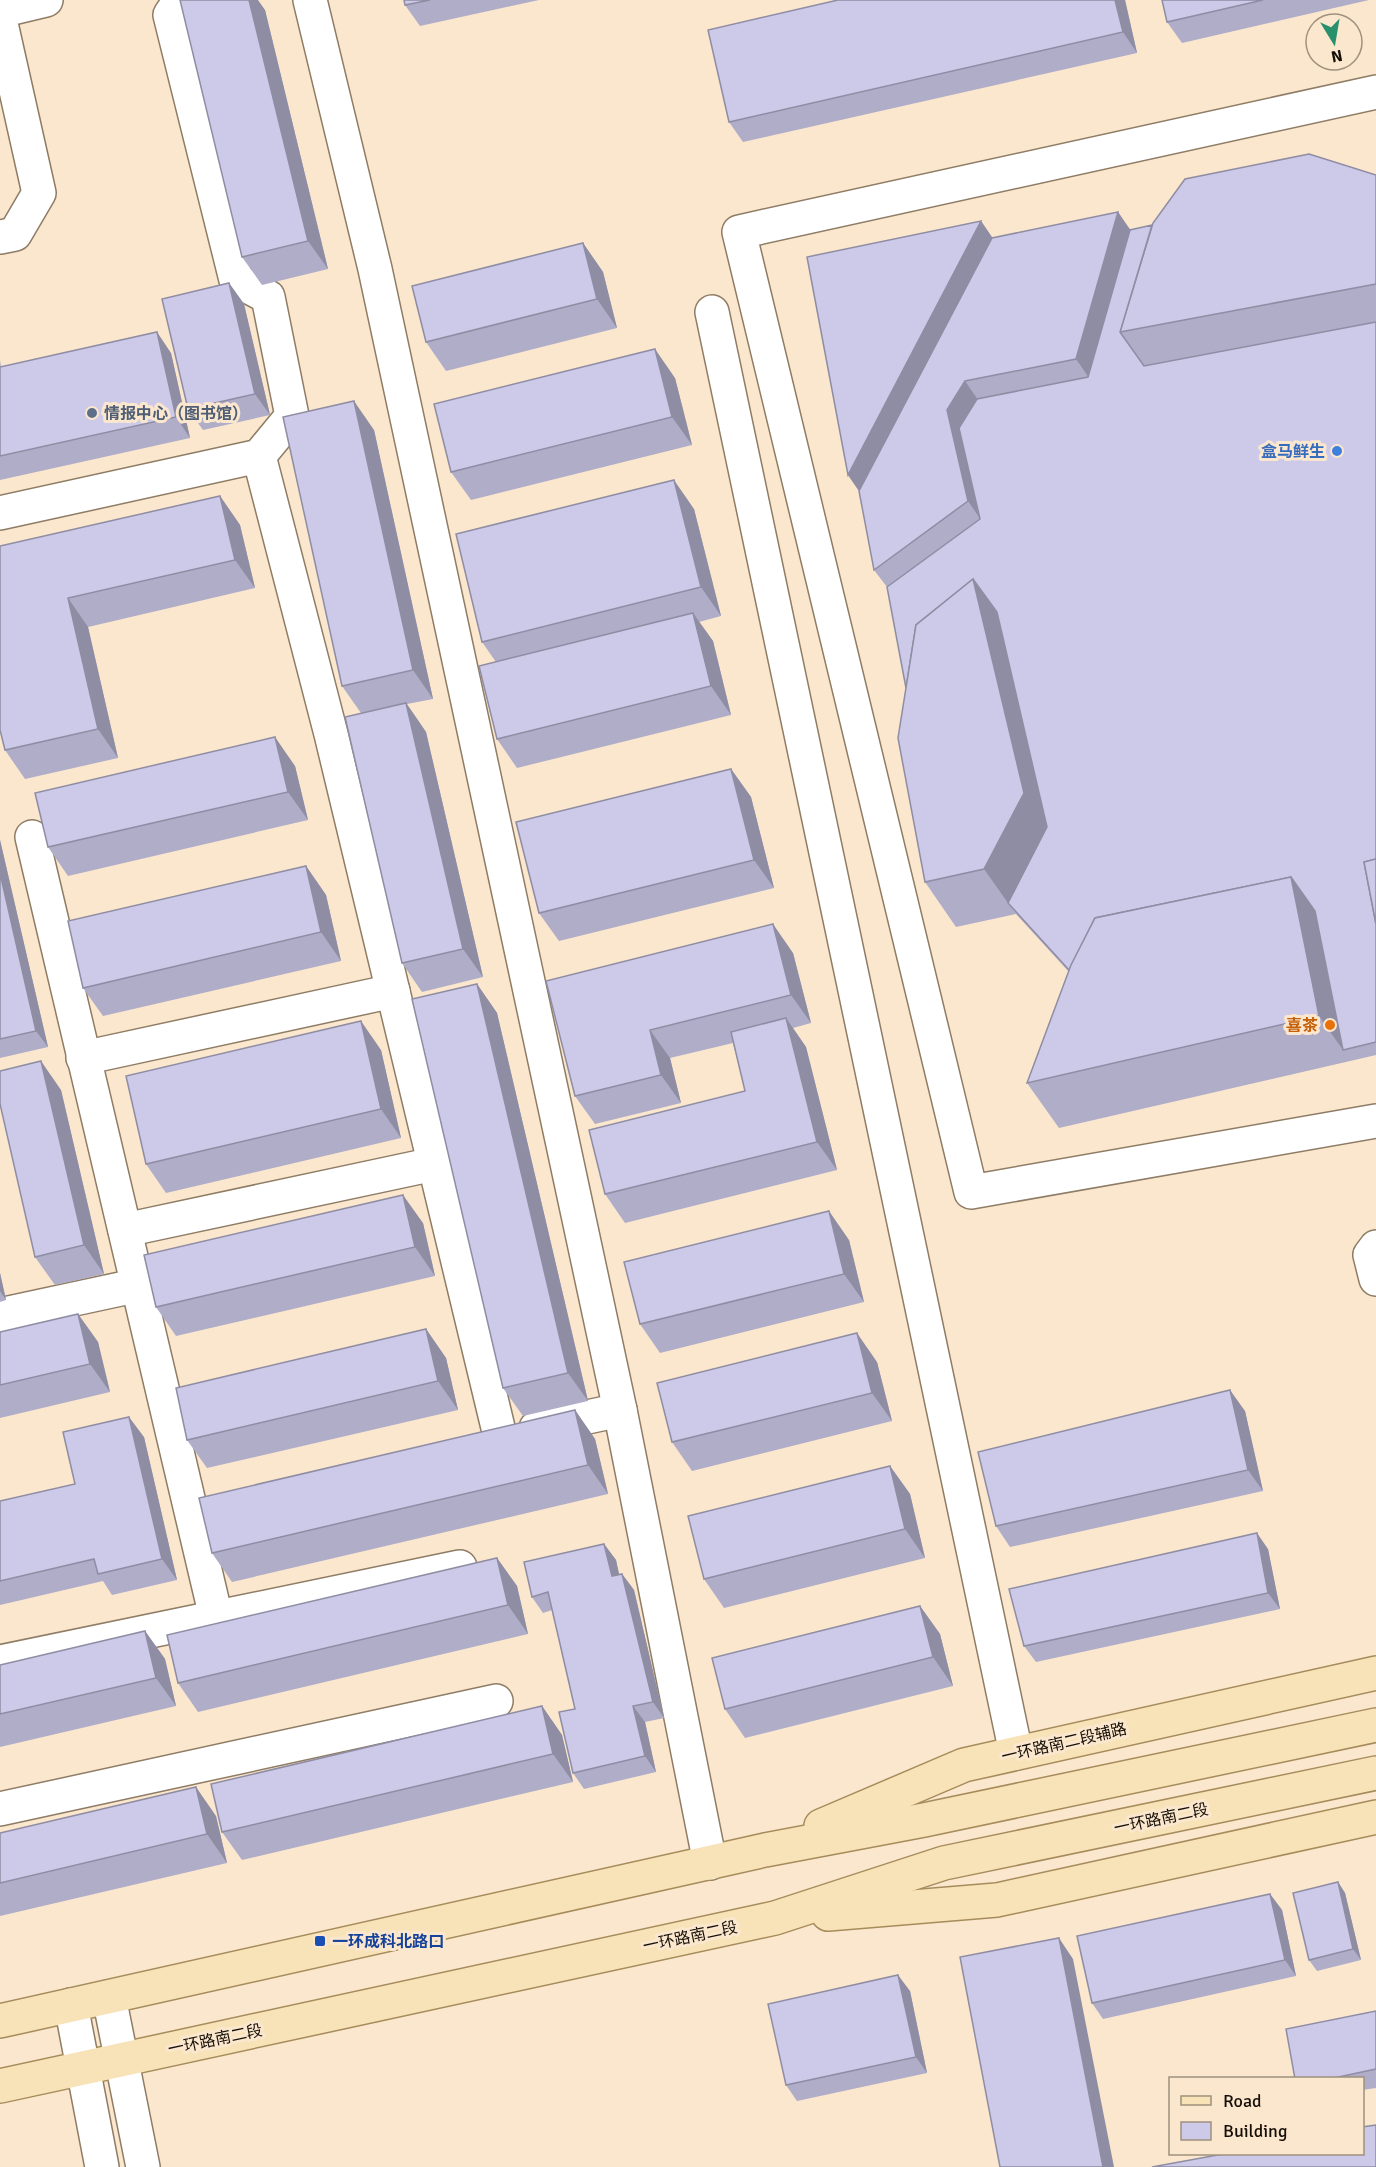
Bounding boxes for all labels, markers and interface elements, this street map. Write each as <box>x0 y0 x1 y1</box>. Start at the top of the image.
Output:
north arrow <box>1304 12 1364 72</box>
text: N <box>1329 45 1344 67</box>
place label: 情报中心（图书馆） <box>104 404 248 424</box>
marker: 情报中心（图书馆） <box>85 406 99 420</box>
place label: 盒马鲜生 <box>1261 442 1325 462</box>
marker: 盒马鲜生 <box>1330 444 1344 458</box>
place label: 喜茶 <box>1286 1016 1318 1036</box>
marker: 喜茶 <box>1323 1018 1337 1032</box>
street label: 一环路南二段辅路 <box>1000 1719 1129 1767</box>
street label: 一环路南二段 <box>1112 1799 1210 1839</box>
street label: 一环路南二段 <box>641 1917 739 1957</box>
place label: 一环成科北路口 <box>332 1932 444 1952</box>
marker: 一环成科北路口 <box>313 1934 327 1948</box>
street label: 一环路南二段 <box>166 2020 264 2060</box>
legend <box>1169 2077 1364 2155</box>
text: Road <box>1223 2090 1262 2112</box>
text: Building <box>1223 2120 1287 2142</box>

